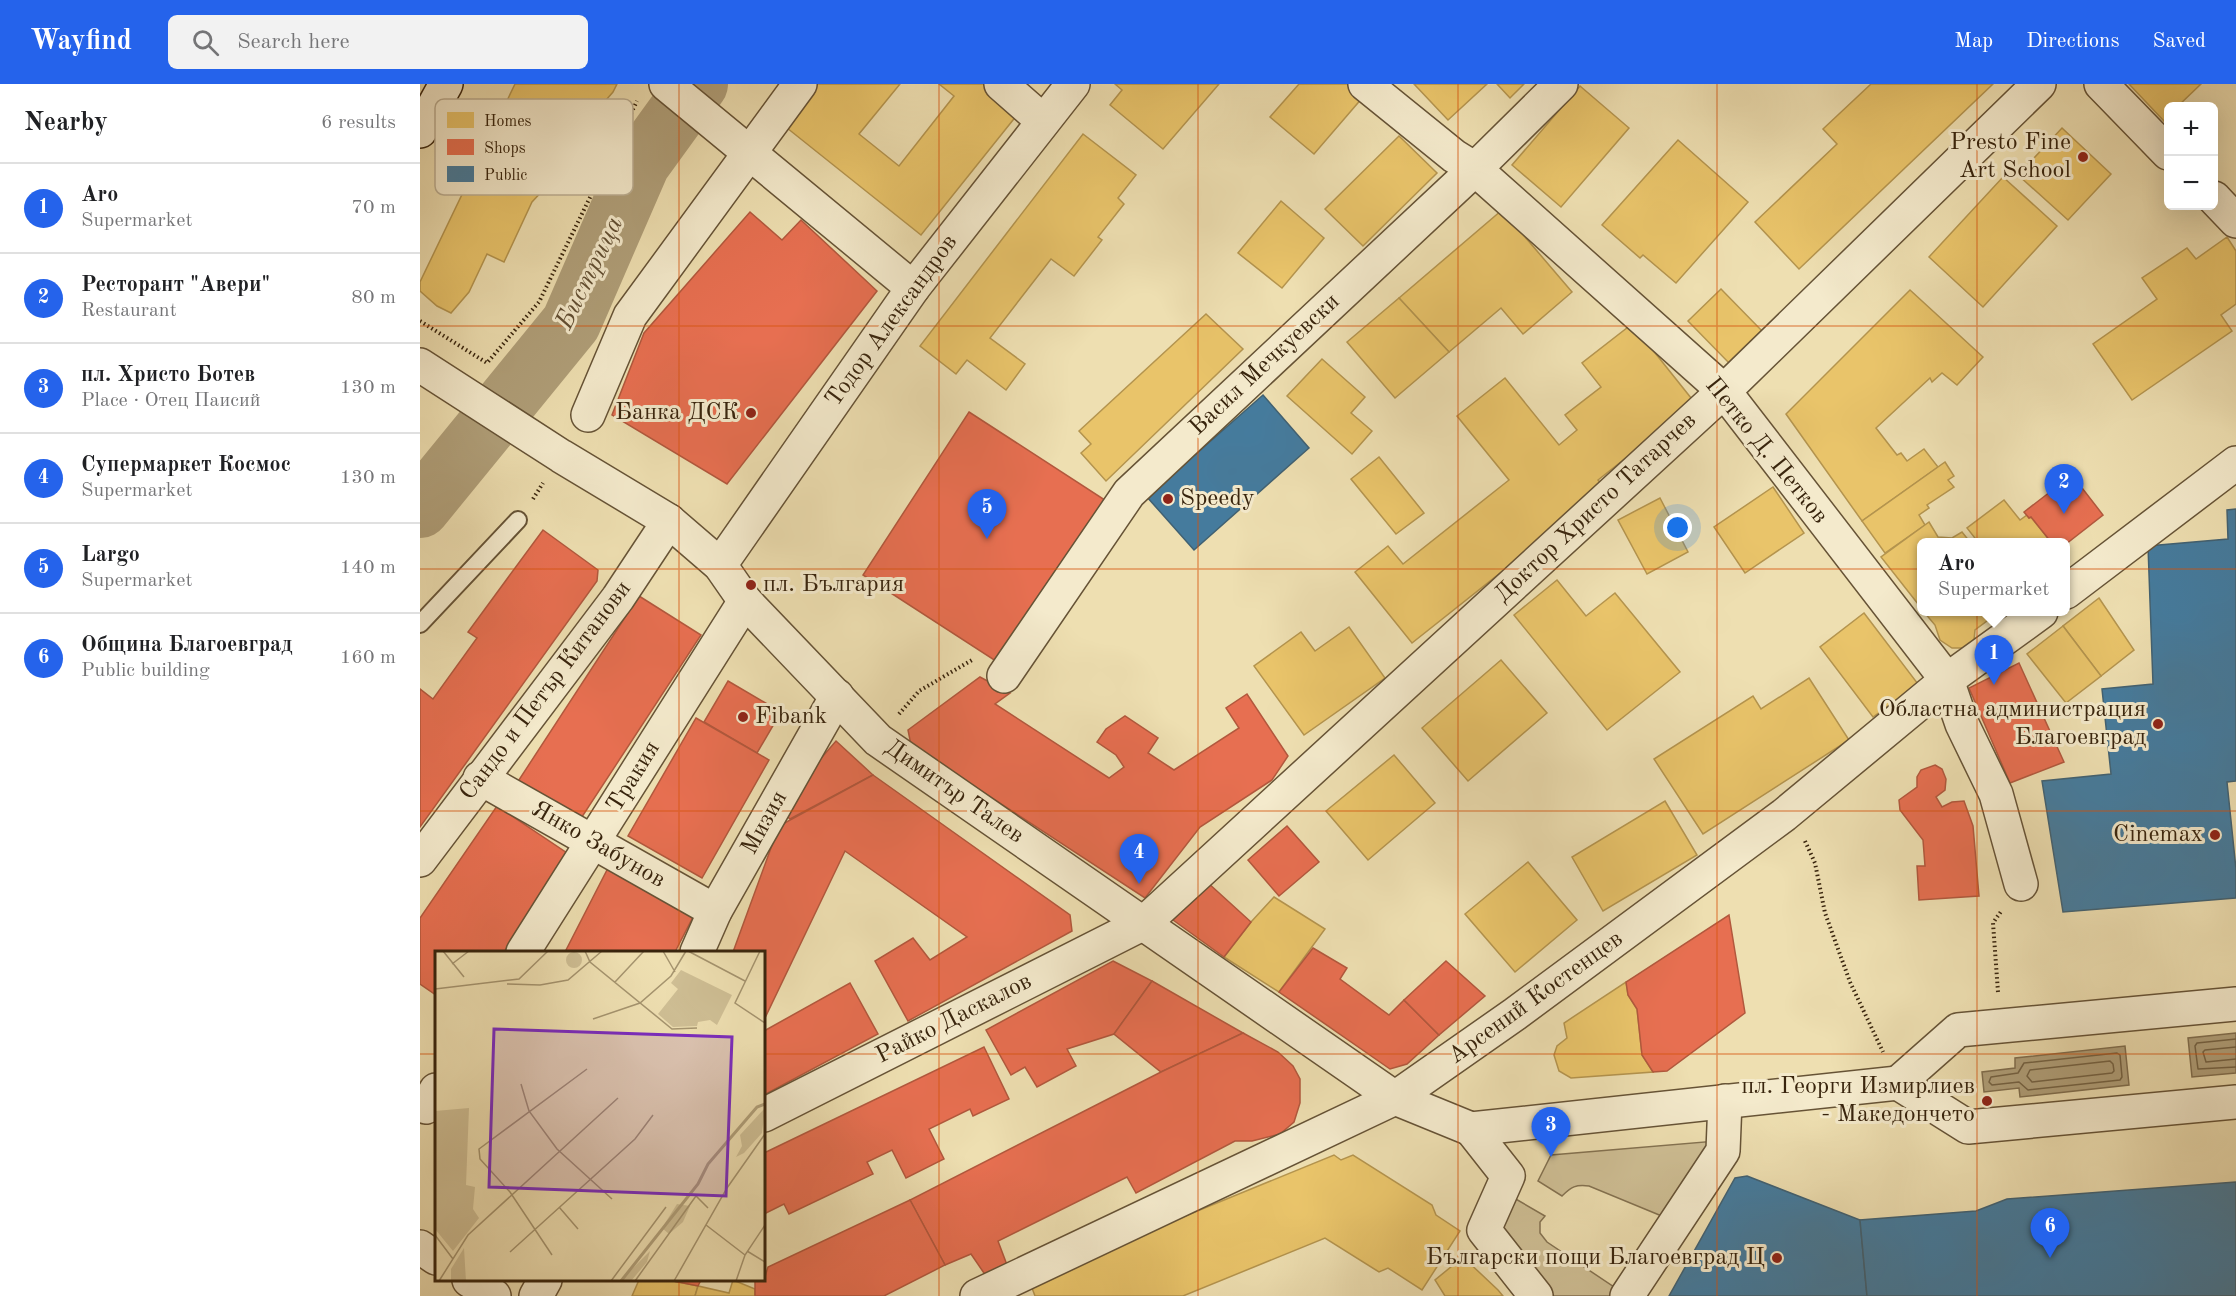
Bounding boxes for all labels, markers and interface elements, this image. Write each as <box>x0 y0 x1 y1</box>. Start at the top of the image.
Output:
search box <box>168 15 588 69</box>
icon: search <box>189 26 222 59</box>
text: Wayfind <box>30 28 132 56</box>
text: Search here <box>237 31 350 53</box>
text: Map <box>1954 31 1993 52</box>
text: Directions <box>2026 31 2120 52</box>
text: Saved <box>2153 31 2206 52</box>
legend <box>435 99 633 195</box>
map controls <box>2164 102 2218 210</box>
button: + <box>2164 102 2218 156</box>
text: Nearby <box>24 110 108 136</box>
text: 6 results <box>321 113 396 133</box>
text: Homes <box>484 114 532 130</box>
place label: Presto Fine Art School <box>1950 131 2071 183</box>
text: Shops <box>484 141 526 157</box>
marker: Presto Fine Art School <box>2076 150 2090 164</box>
button: − <box>2164 156 2218 210</box>
text: Public <box>484 168 527 184</box>
text: Aro <box>81 184 118 206</box>
text: 1 <box>38 198 49 218</box>
text: 70 m <box>351 198 396 218</box>
text: Supermarket <box>81 211 192 231</box>
water label: Бистрица <box>551 213 628 334</box>
street label: Тодор Александров <box>822 231 962 411</box>
text: Ресторант "Авери" <box>81 274 270 296</box>
text: 2 <box>38 288 49 308</box>
text: 80 m <box>351 288 396 308</box>
street label: Васил Мечкуевски <box>1185 290 1345 440</box>
text: Restaurant <box>81 301 177 321</box>
text: пл. Христо Ботев <box>81 364 255 386</box>
street label: Петко Д. Петков <box>1700 374 1832 528</box>
text: 3 <box>38 378 49 398</box>
text: 130 m <box>340 378 396 398</box>
text: Place · Отец Паисий <box>81 391 260 411</box>
place label: Банка ДСК <box>615 401 739 425</box>
marker: Банка ДСК <box>744 406 758 420</box>
street label: Доктор Христо Татарчев <box>1491 409 1701 607</box>
text: Супермаркет Космос <box>81 454 291 476</box>
pin: 2 <box>2044 464 2084 514</box>
text: 4 <box>38 468 49 488</box>
text: 130 m <box>340 468 396 488</box>
text: Supermarket <box>81 481 192 501</box>
place label: Speedy <box>1180 487 1255 511</box>
pin: 5 <box>968 490 1006 539</box>
marker: Speedy <box>1161 492 1175 506</box>
your location <box>1663 513 1692 542</box>
popup <box>1917 538 2070 616</box>
text: Largo <box>81 544 140 566</box>
text: Aro <box>1938 553 1975 575</box>
text: 5 <box>38 558 49 578</box>
text: 140 m <box>340 558 396 578</box>
text: Supermarket <box>81 571 192 591</box>
place label: пл. България <box>763 573 904 597</box>
street label: Сандо и Петър Китанови <box>456 577 636 805</box>
marker: пл. България <box>744 578 758 592</box>
text: Supermarket <box>1938 580 2049 600</box>
text: Община Благоевград <box>81 634 293 656</box>
pin: 1 <box>1974 636 2014 685</box>
text: 6 <box>38 648 49 668</box>
text: 160 m <box>340 648 396 668</box>
text: Public building <box>81 661 210 681</box>
place label: Областна администрация Благоевград <box>1879 698 2146 750</box>
place label: Fibank <box>755 705 827 729</box>
marker: Fibank <box>736 710 750 724</box>
marker: Областна администрация Благоевград <box>2151 717 2165 731</box>
street label: Димитър Талев <box>880 735 1028 849</box>
street label: Тракия <box>603 737 665 817</box>
street label: Мизия <box>738 787 792 859</box>
street label: Янко Забунов <box>527 797 669 893</box>
place label: Cinemax <box>2113 823 2203 847</box>
marker: Cinemax <box>2208 828 2222 842</box>
pin: 4 <box>1120 834 1158 884</box>
street label: Арсений Костенцев <box>1444 927 1628 1069</box>
inset map <box>435 951 765 1281</box>
street label: Райко Даскалов <box>872 969 1036 1069</box>
place label: пл. Георги Измирлиев - Македончето <box>1741 1075 1975 1127</box>
marker: пл. Георги Измирлиев - Македончето <box>1980 1094 1994 1108</box>
pin: 3 <box>1532 1108 1570 1157</box>
pin: 6 <box>2030 1208 2070 1258</box>
place label: Български пощи Благоевград Ц <box>1426 1246 1765 1270</box>
marker: Български пощи Благоевград Ц <box>1770 1251 1784 1265</box>

